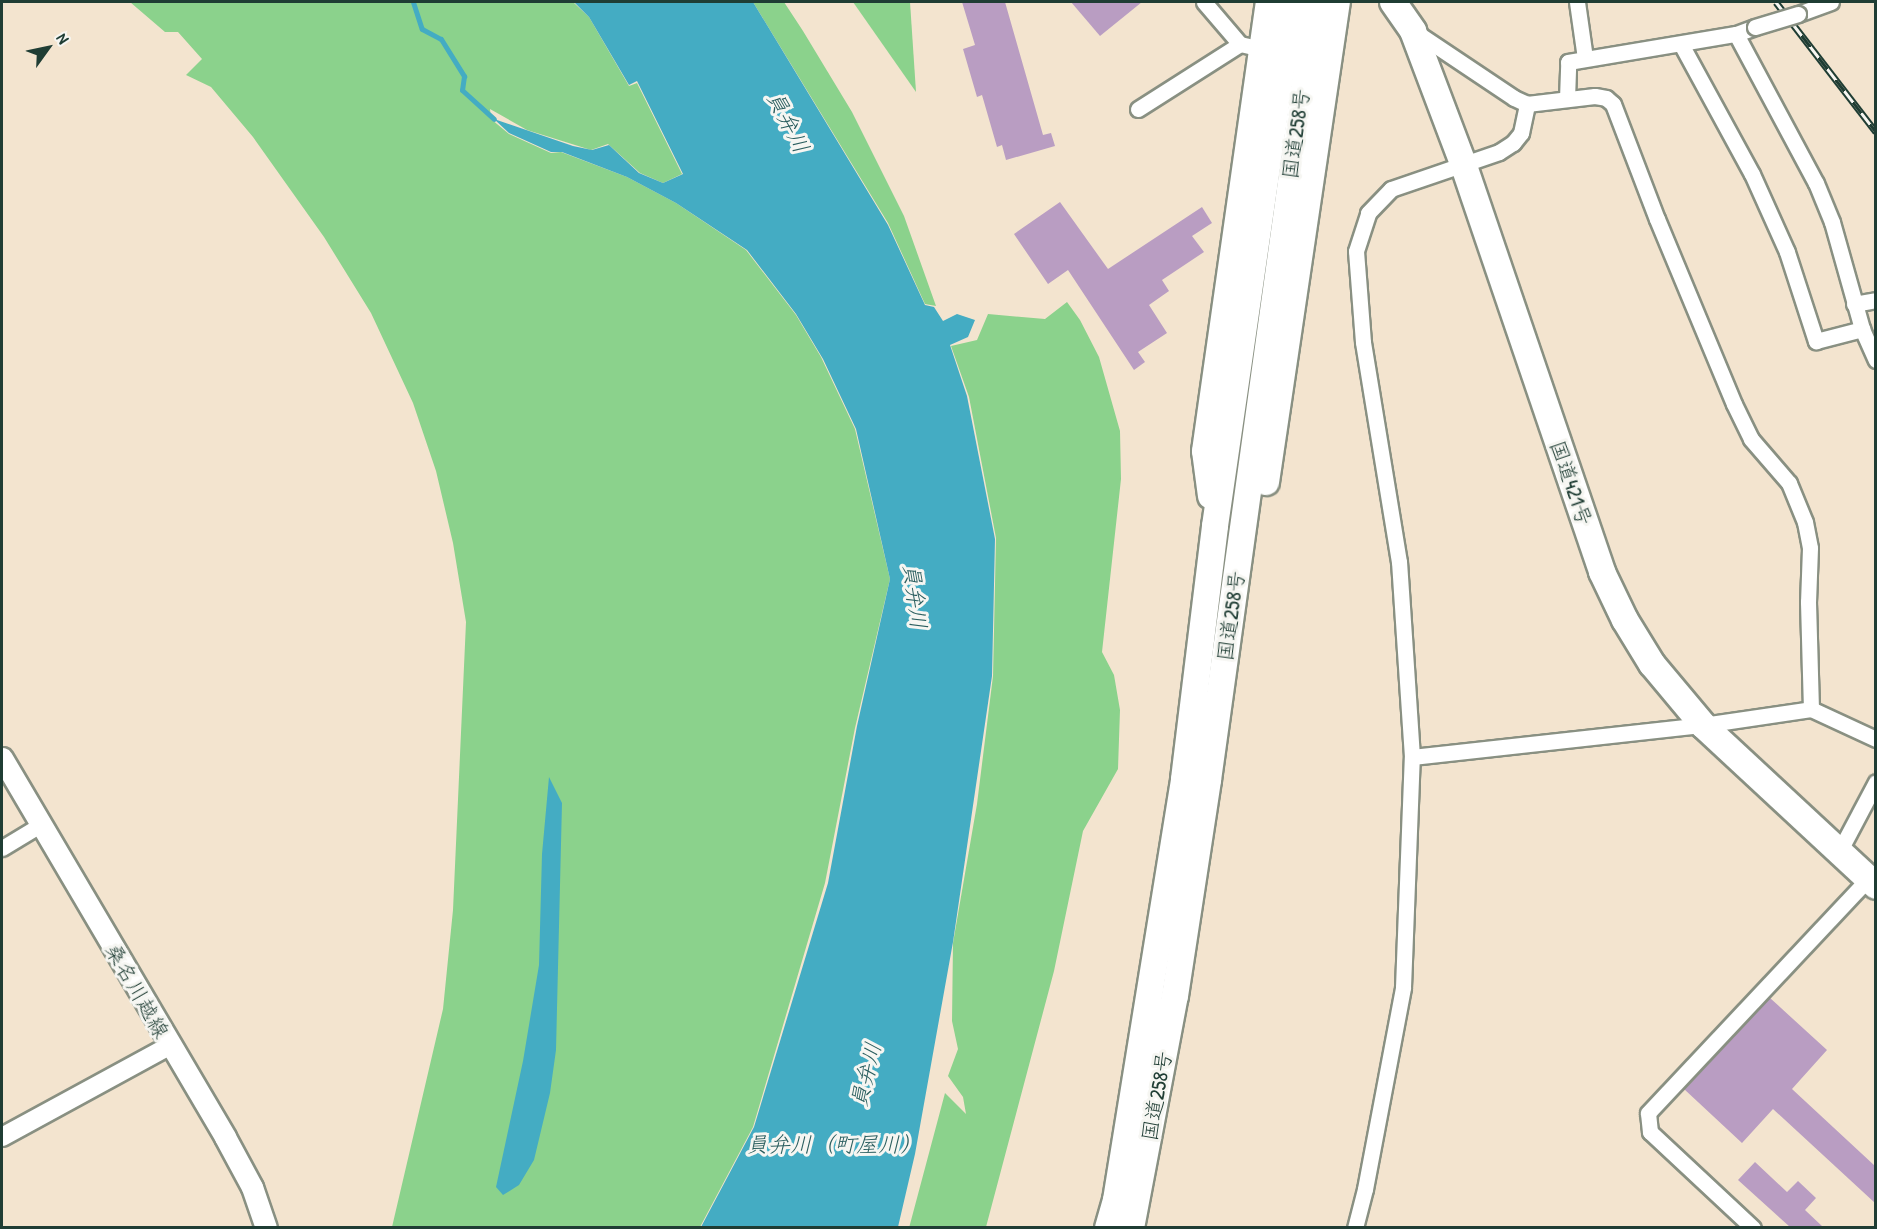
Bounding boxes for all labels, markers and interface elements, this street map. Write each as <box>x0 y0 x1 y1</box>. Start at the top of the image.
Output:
north arrow <box>18 18 78 78</box>
text: N <box>52 29 75 48</box>
water label: 員弁川 <box>761 87 815 157</box>
street label: 国道258号 <box>1277 87 1315 181</box>
street label: 国道421号 <box>1545 437 1597 529</box>
water label: 員弁川 <box>898 562 932 630</box>
street label: 国道258号 <box>1212 569 1250 663</box>
street label: 桑名川越線 <box>100 939 174 1043</box>
water label: 員弁川 <box>845 1040 887 1110</box>
street label: 国道258号 <box>1137 1049 1177 1143</box>
water label: 員弁川（町屋川） <box>746 1132 922 1158</box>

